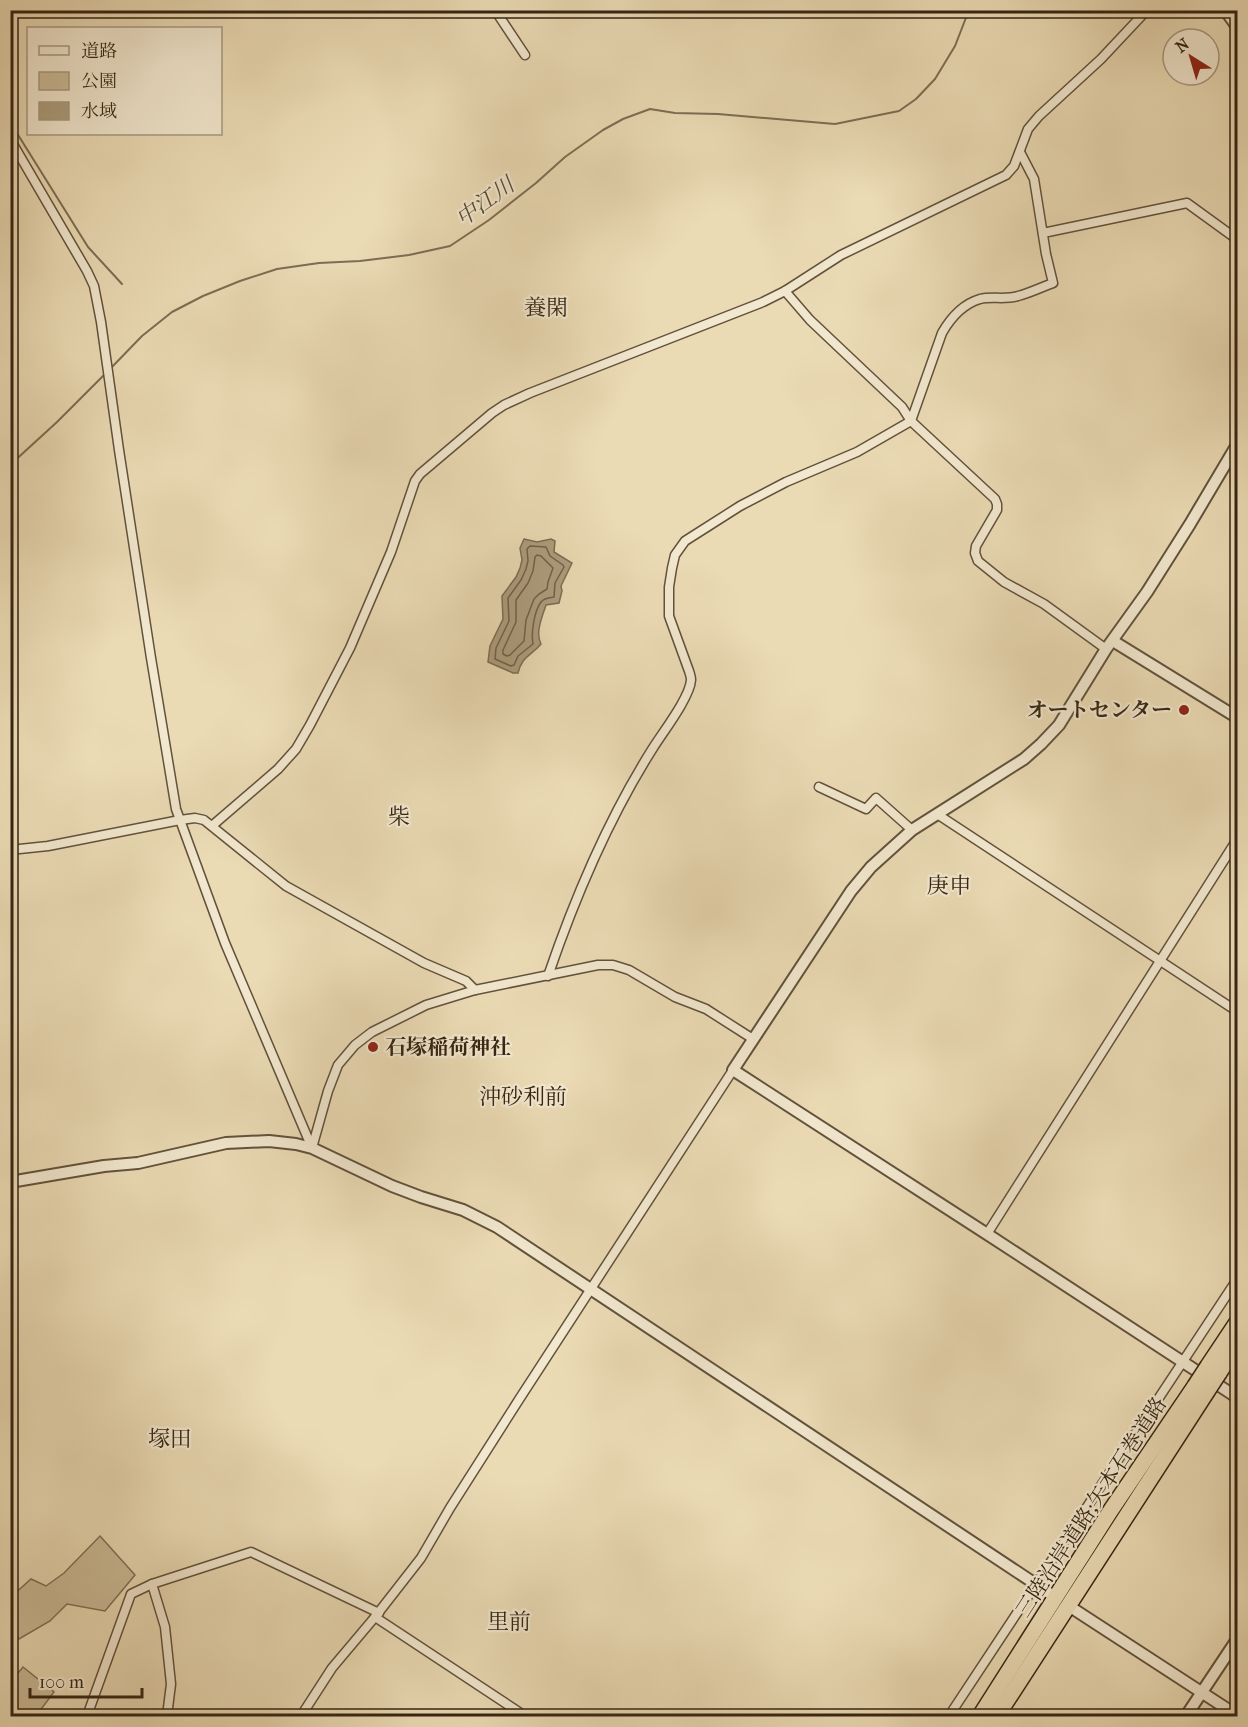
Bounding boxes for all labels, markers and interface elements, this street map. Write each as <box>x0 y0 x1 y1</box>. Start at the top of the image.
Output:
legend <box>27 27 222 135</box>
north arrow <box>1161 27 1221 87</box>
text: N <box>1172 34 1194 57</box>
text: 道路 <box>81 41 117 62</box>
text: 公園 <box>81 71 117 92</box>
text: 水域 <box>81 101 117 122</box>
water label: 中江川 <box>451 171 521 232</box>
district label: 養閑 <box>524 295 568 321</box>
place label: オートセンター <box>1026 698 1172 722</box>
marker: オートセンター <box>1177 703 1191 717</box>
district label: 柴 <box>388 804 410 830</box>
district label: 庚申 <box>927 873 971 899</box>
place label: 石塚稲荷神社 <box>385 1035 511 1059</box>
marker: 石塚稲荷神社 <box>366 1040 380 1054</box>
district label: 沖砂利前 <box>479 1084 567 1110</box>
street label: 三陸沿岸道路;矢本石巻道路 <box>1011 1393 1171 1621</box>
district label: 塚田 <box>148 1426 192 1452</box>
district label: 里前 <box>487 1609 531 1635</box>
scale bar <box>30 1661 142 1699</box>
text: 100 m <box>39 1672 84 1693</box>

